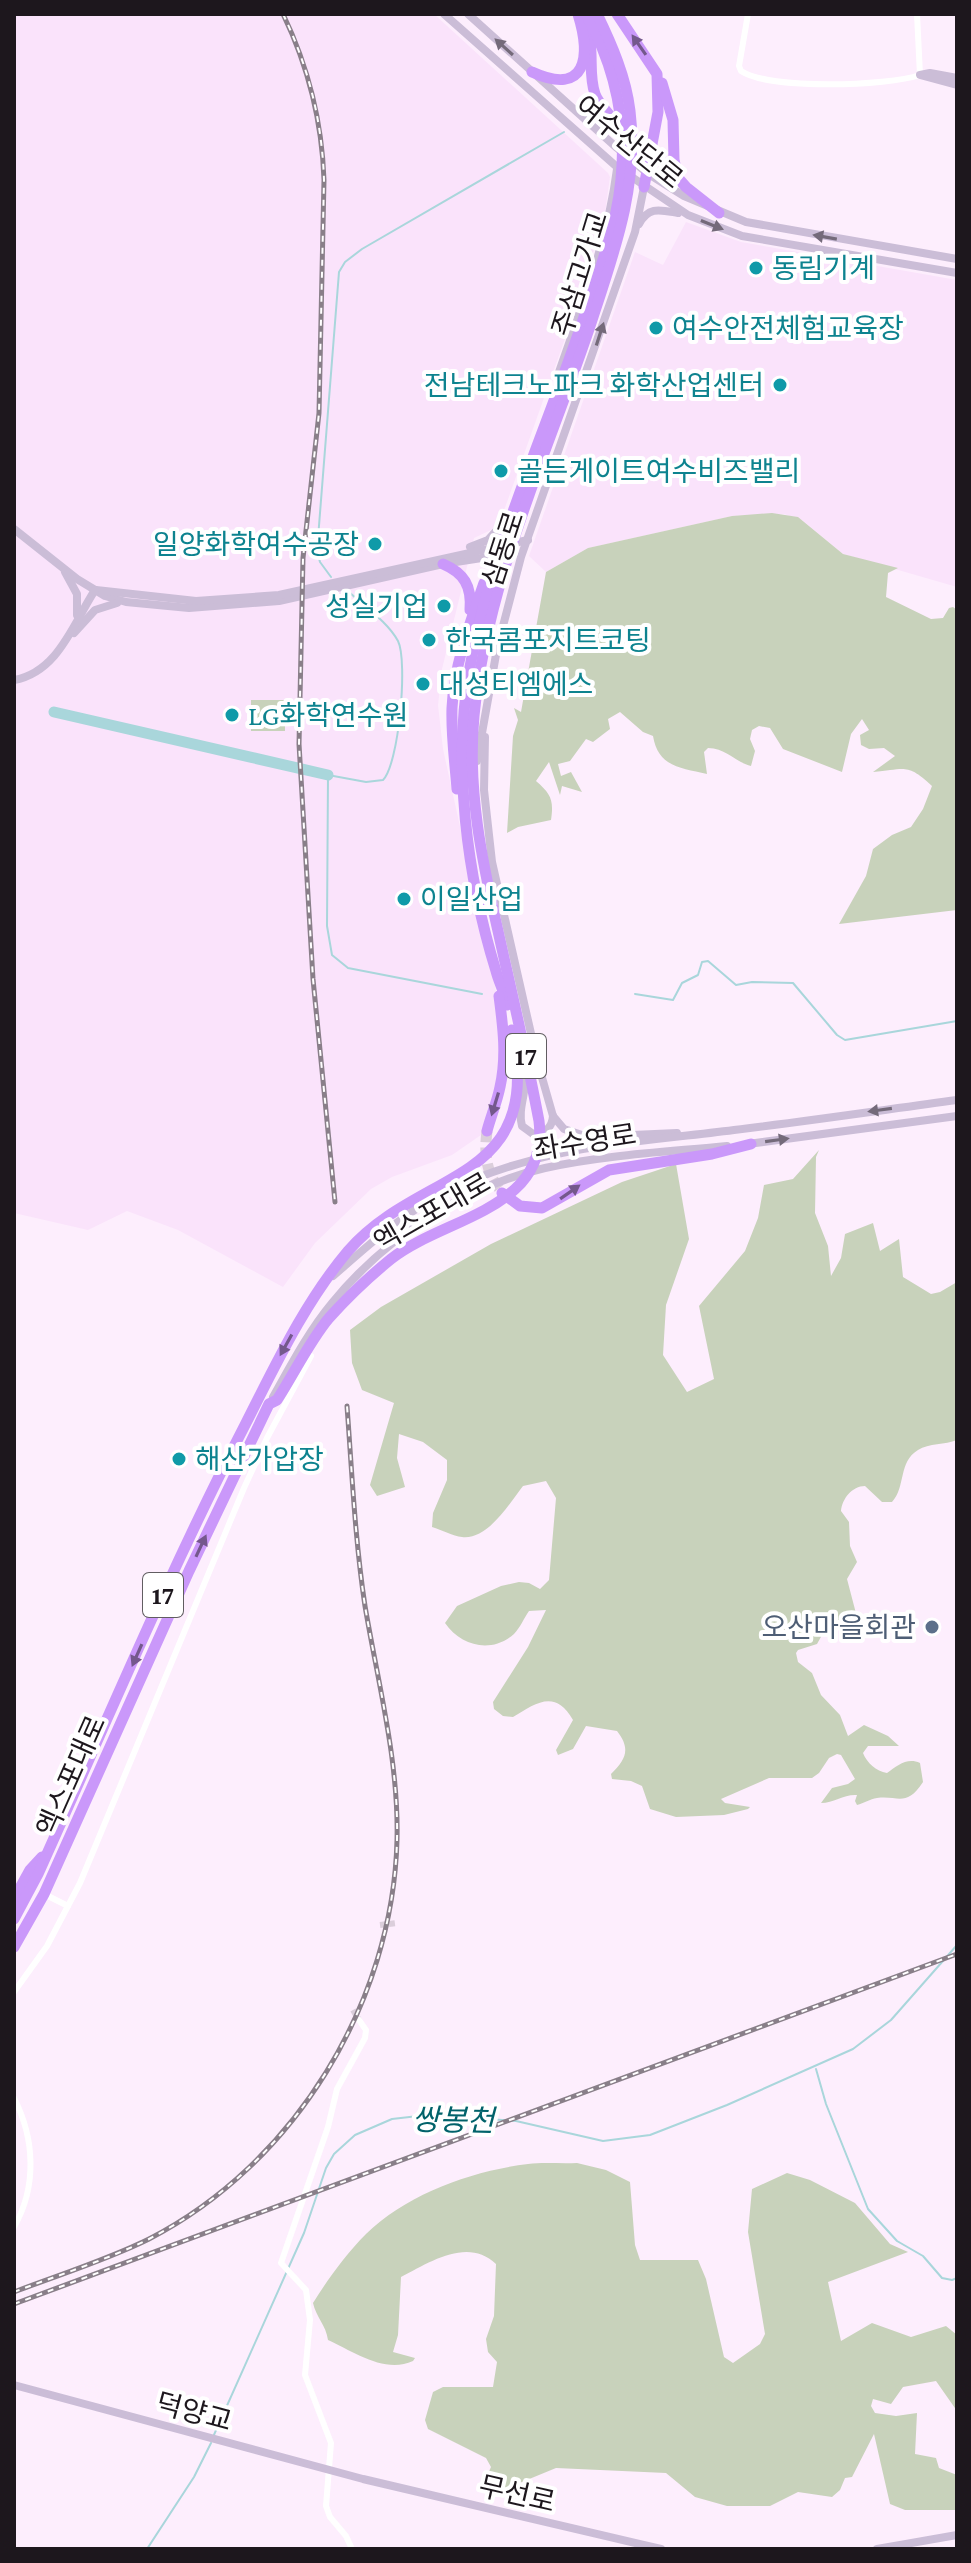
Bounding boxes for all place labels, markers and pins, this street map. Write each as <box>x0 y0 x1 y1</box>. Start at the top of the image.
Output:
place label: 동림기계 <box>772 253 875 284</box>
marker: 동림기계 <box>747 259 765 277</box>
place label: 여수안전체험교육장 <box>672 313 904 344</box>
marker: 여수안전체험교육장 <box>647 319 665 337</box>
place label: 전남테크노파크 화학산업센터 <box>424 370 764 401</box>
marker: 전남테크노파크 화학산업센터 <box>771 376 789 394</box>
place label: 골든게이트여수비즈밸리 <box>517 456 800 487</box>
marker: 골든게이트여수비즈밸리 <box>492 462 510 480</box>
place label: 일양화학여수공장 <box>153 529 359 560</box>
marker: 일양화학여수공장 <box>366 535 384 553</box>
place label: 성실기업 <box>325 591 428 622</box>
marker: 성실기업 <box>435 597 453 615</box>
place label: 한국콤포지트코팅 <box>445 625 651 656</box>
marker: 한국콤포지트코팅 <box>420 631 438 649</box>
place label: 대성티엠에스 <box>439 669 594 700</box>
marker: 대성티엠에스 <box>414 675 432 693</box>
place label: LG화학연수원 <box>248 700 408 731</box>
marker: LG화학연수원 <box>223 706 241 724</box>
place label: 이일산업 <box>420 884 523 915</box>
marker: 이일산업 <box>395 890 413 908</box>
place label: 해산가압장 <box>195 1444 324 1475</box>
marker: 해산가압장 <box>170 1450 188 1468</box>
place label: 오산마을회관 <box>761 1612 916 1643</box>
marker: 오산마을회관 <box>923 1618 941 1636</box>

